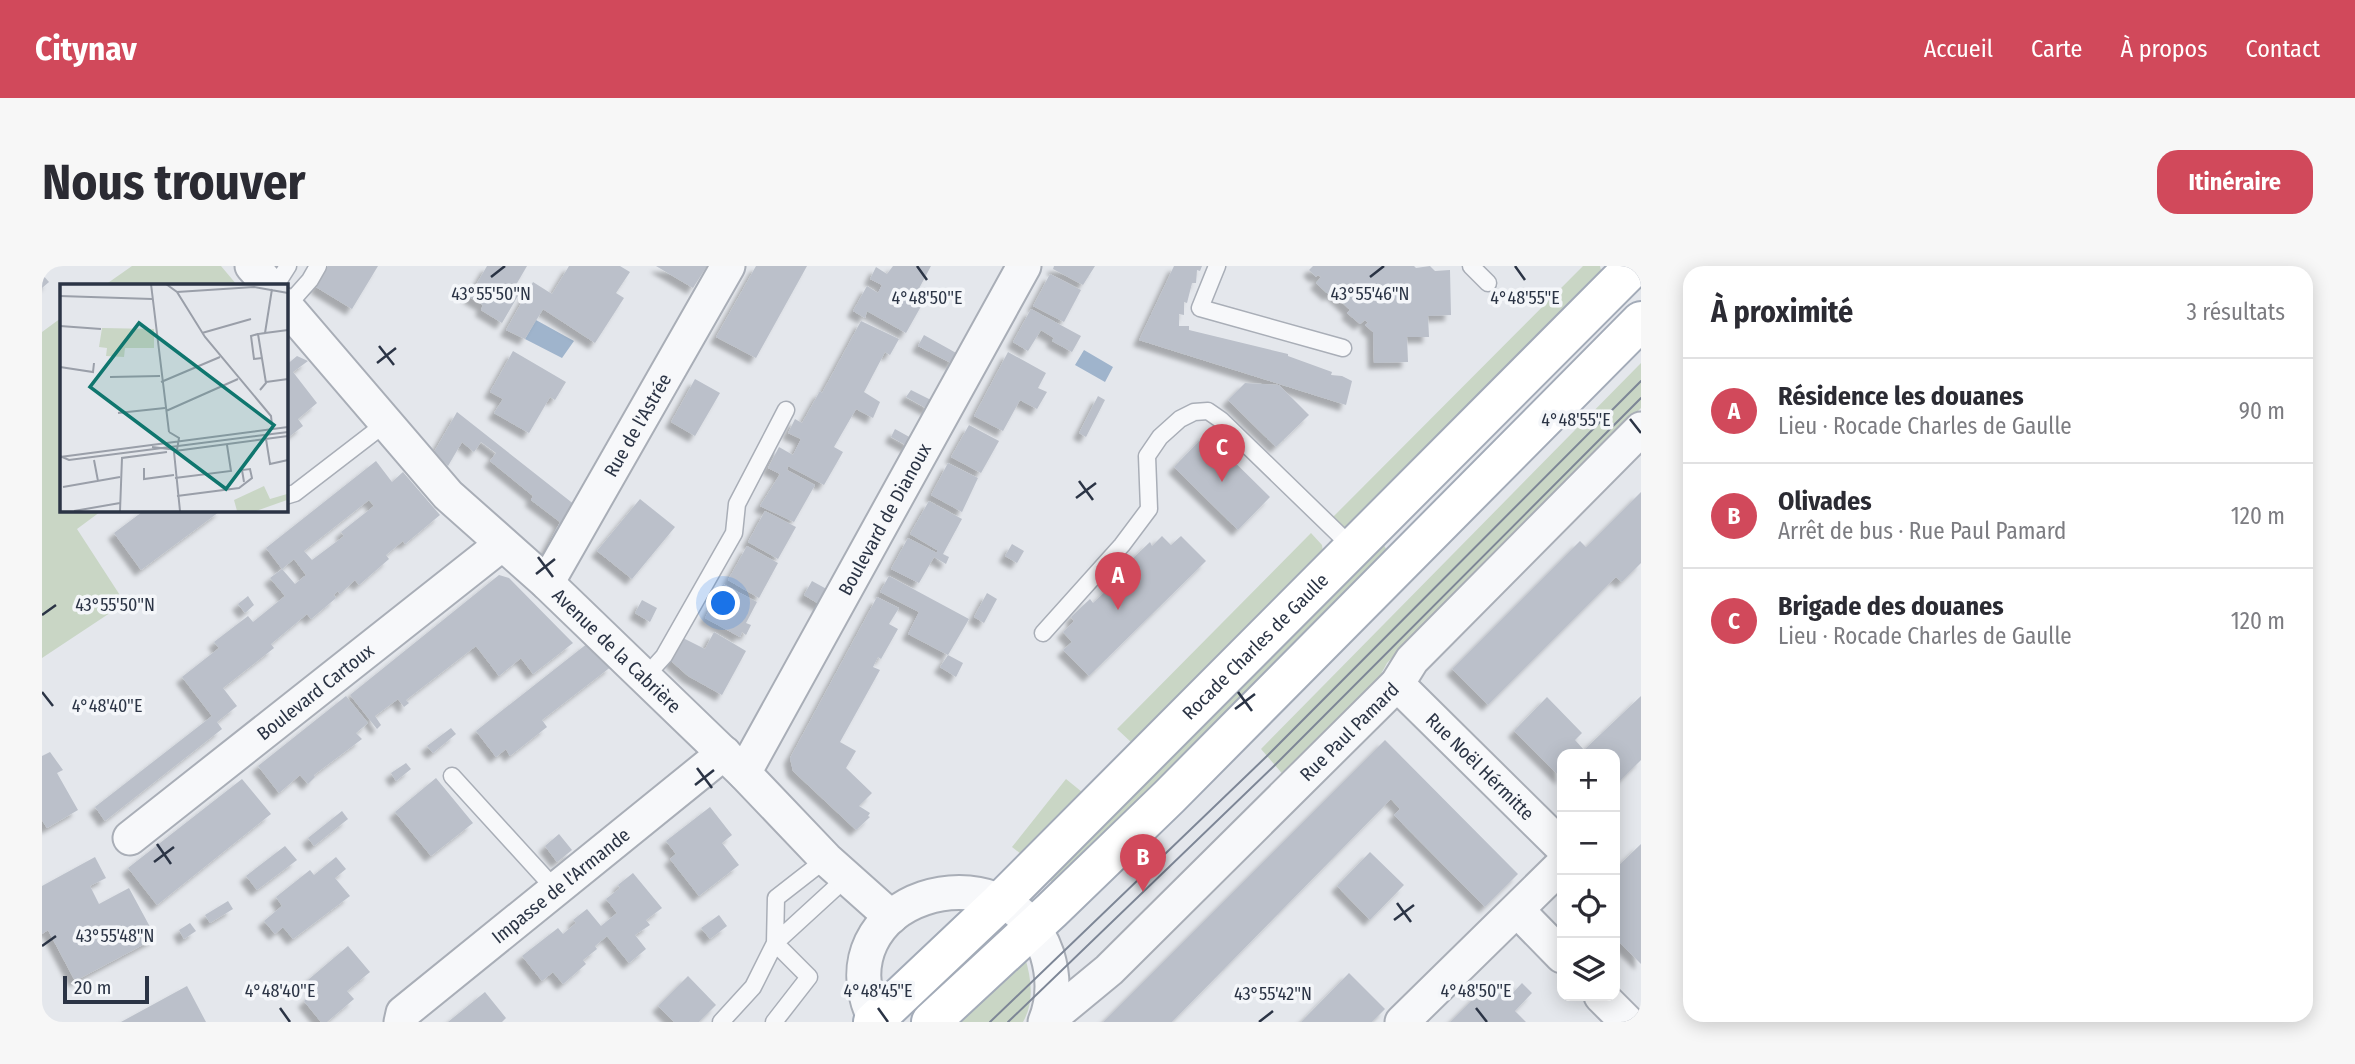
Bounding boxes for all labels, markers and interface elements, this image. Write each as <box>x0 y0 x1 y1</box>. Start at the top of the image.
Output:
text: Citynav <box>35 29 137 69</box>
text: Accueil <box>1924 35 1993 63</box>
text: Carte <box>2031 35 2082 63</box>
text: À propos <box>2120 35 2207 63</box>
text: Contact <box>2245 35 2320 63</box>
button: Itinéraire <box>2157 150 2313 214</box>
text: Nous trouver <box>42 153 305 212</box>
text: 43°55'50"N <box>451 283 531 305</box>
text: 43°55'46"N <box>1331 283 1409 305</box>
inset map <box>60 284 287 511</box>
text: 4°48'50"E <box>892 287 962 309</box>
text: 4°48'55"E <box>1490 287 1560 309</box>
text: À proximité <box>1711 294 1853 330</box>
text: 3 résultats <box>2187 298 2285 326</box>
street label: Rue de l'Astrée <box>599 369 676 481</box>
text: Résidence les douanes <box>1778 381 2024 412</box>
text: A <box>1728 397 1740 425</box>
text: 90 m <box>2239 397 2285 425</box>
text: 4°48'55"E <box>1541 409 1611 431</box>
text: Lieu · Rocade Charles de Gaulle <box>1778 412 2072 440</box>
pin: C <box>1199 424 1245 482</box>
street label: Boulevard de Dianoux <box>833 439 936 599</box>
text: Olivades <box>1778 486 1872 517</box>
text: B <box>1728 502 1740 530</box>
text: 120 m <box>2231 502 2285 530</box>
text: Arrêt de bus · Rue Paul Pamard <box>1778 517 2066 545</box>
pin: A <box>1095 552 1141 610</box>
street label: Rocade Charles de Gaulle <box>1178 569 1333 724</box>
street label: Avenue de la Cabrière <box>548 584 686 718</box>
your location <box>706 586 740 620</box>
text: Brigade des douanes <box>1778 591 2004 622</box>
text: 43°55'50"N <box>75 594 155 616</box>
text: C <box>1728 607 1740 635</box>
text: 120 m <box>2231 607 2285 635</box>
text: Lieu · Rocade Charles de Gaulle <box>1778 622 2072 650</box>
street label: Boulevard Cartoux <box>252 638 379 745</box>
street label: Rue Paul Pamard <box>1295 678 1404 786</box>
text: 4°48'40"E <box>72 695 142 717</box>
street label: Rue Noël Hérmitte <box>1421 708 1539 825</box>
map controls <box>1557 749 1620 1001</box>
button: + <box>1557 749 1620 812</box>
button: − <box>1557 812 1620 875</box>
street label: Impasse de l'Armande <box>487 823 635 948</box>
pin: B <box>1120 834 1166 892</box>
button: locate <box>1557 875 1620 938</box>
text: 43°55'48"N <box>75 925 155 947</box>
button: layers <box>1557 938 1620 1001</box>
scale bar <box>63 973 149 1005</box>
text: 20 m <box>74 976 111 999</box>
text: 4°48'40"E <box>245 980 315 1002</box>
text: 4°48'45"E <box>843 980 913 1002</box>
text: 4°48'50"E <box>1441 980 1511 1002</box>
text: 43°55'42"N <box>1234 983 1312 1005</box>

